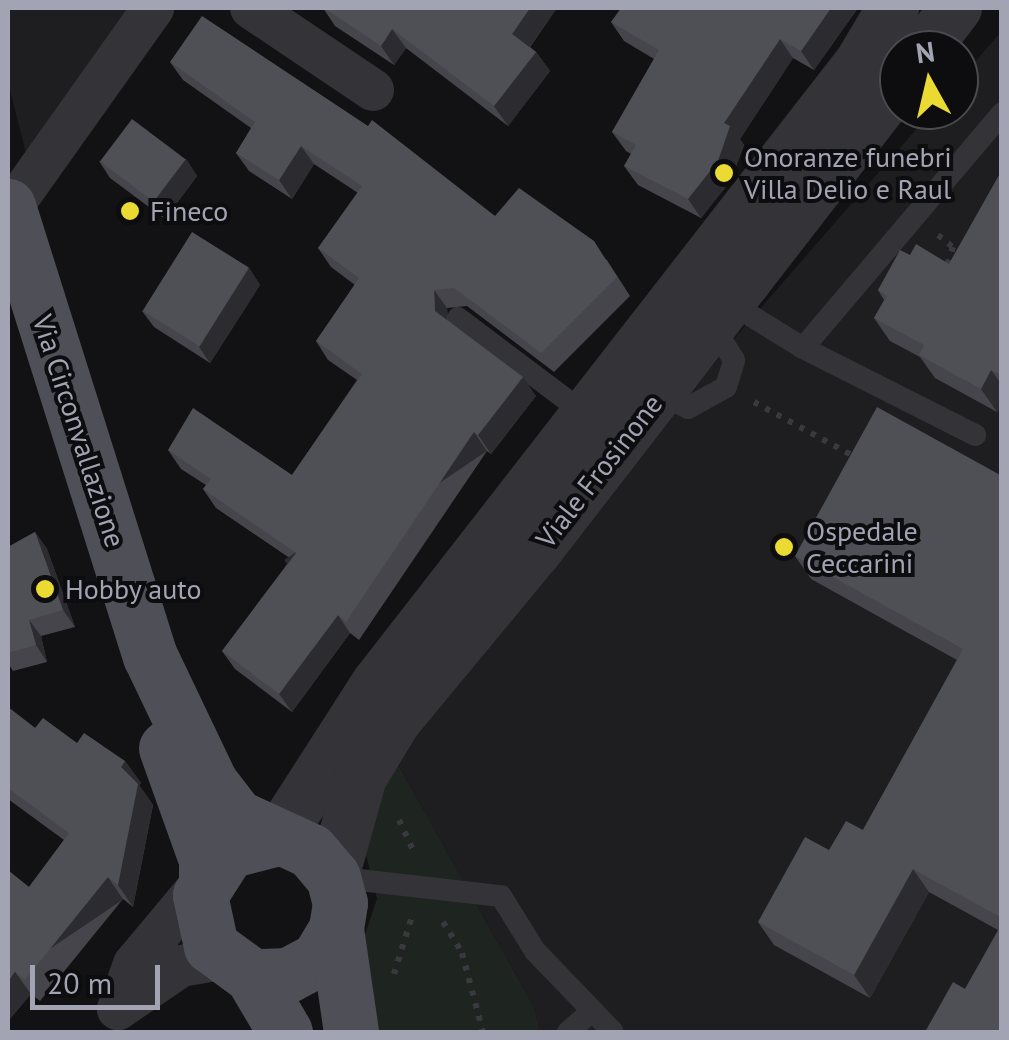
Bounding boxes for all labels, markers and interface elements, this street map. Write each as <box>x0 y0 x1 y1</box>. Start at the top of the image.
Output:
north arrow <box>879 30 979 130</box>
text: N <box>913 32 937 71</box>
place label: Onoranze funebri Villa Delio e Raul <box>744 140 952 206</box>
marker: Onoranze funebri Villa Delio e Raul <box>713 162 735 184</box>
place label: Fineco <box>150 194 228 228</box>
marker: Fineco <box>119 200 141 222</box>
street label: Via Circonvallazione <box>26 311 132 551</box>
street label: Viale Frosinone <box>529 388 669 554</box>
place label: Ospedale Ceccarini <box>806 514 918 580</box>
marker: Ospedale Ceccarini <box>771 534 797 560</box>
place label: Hobby auto <box>65 572 202 606</box>
marker: Hobby auto <box>34 578 56 600</box>
scale bar <box>35 945 165 1007</box>
text: 20 m <box>47 963 112 1002</box>

